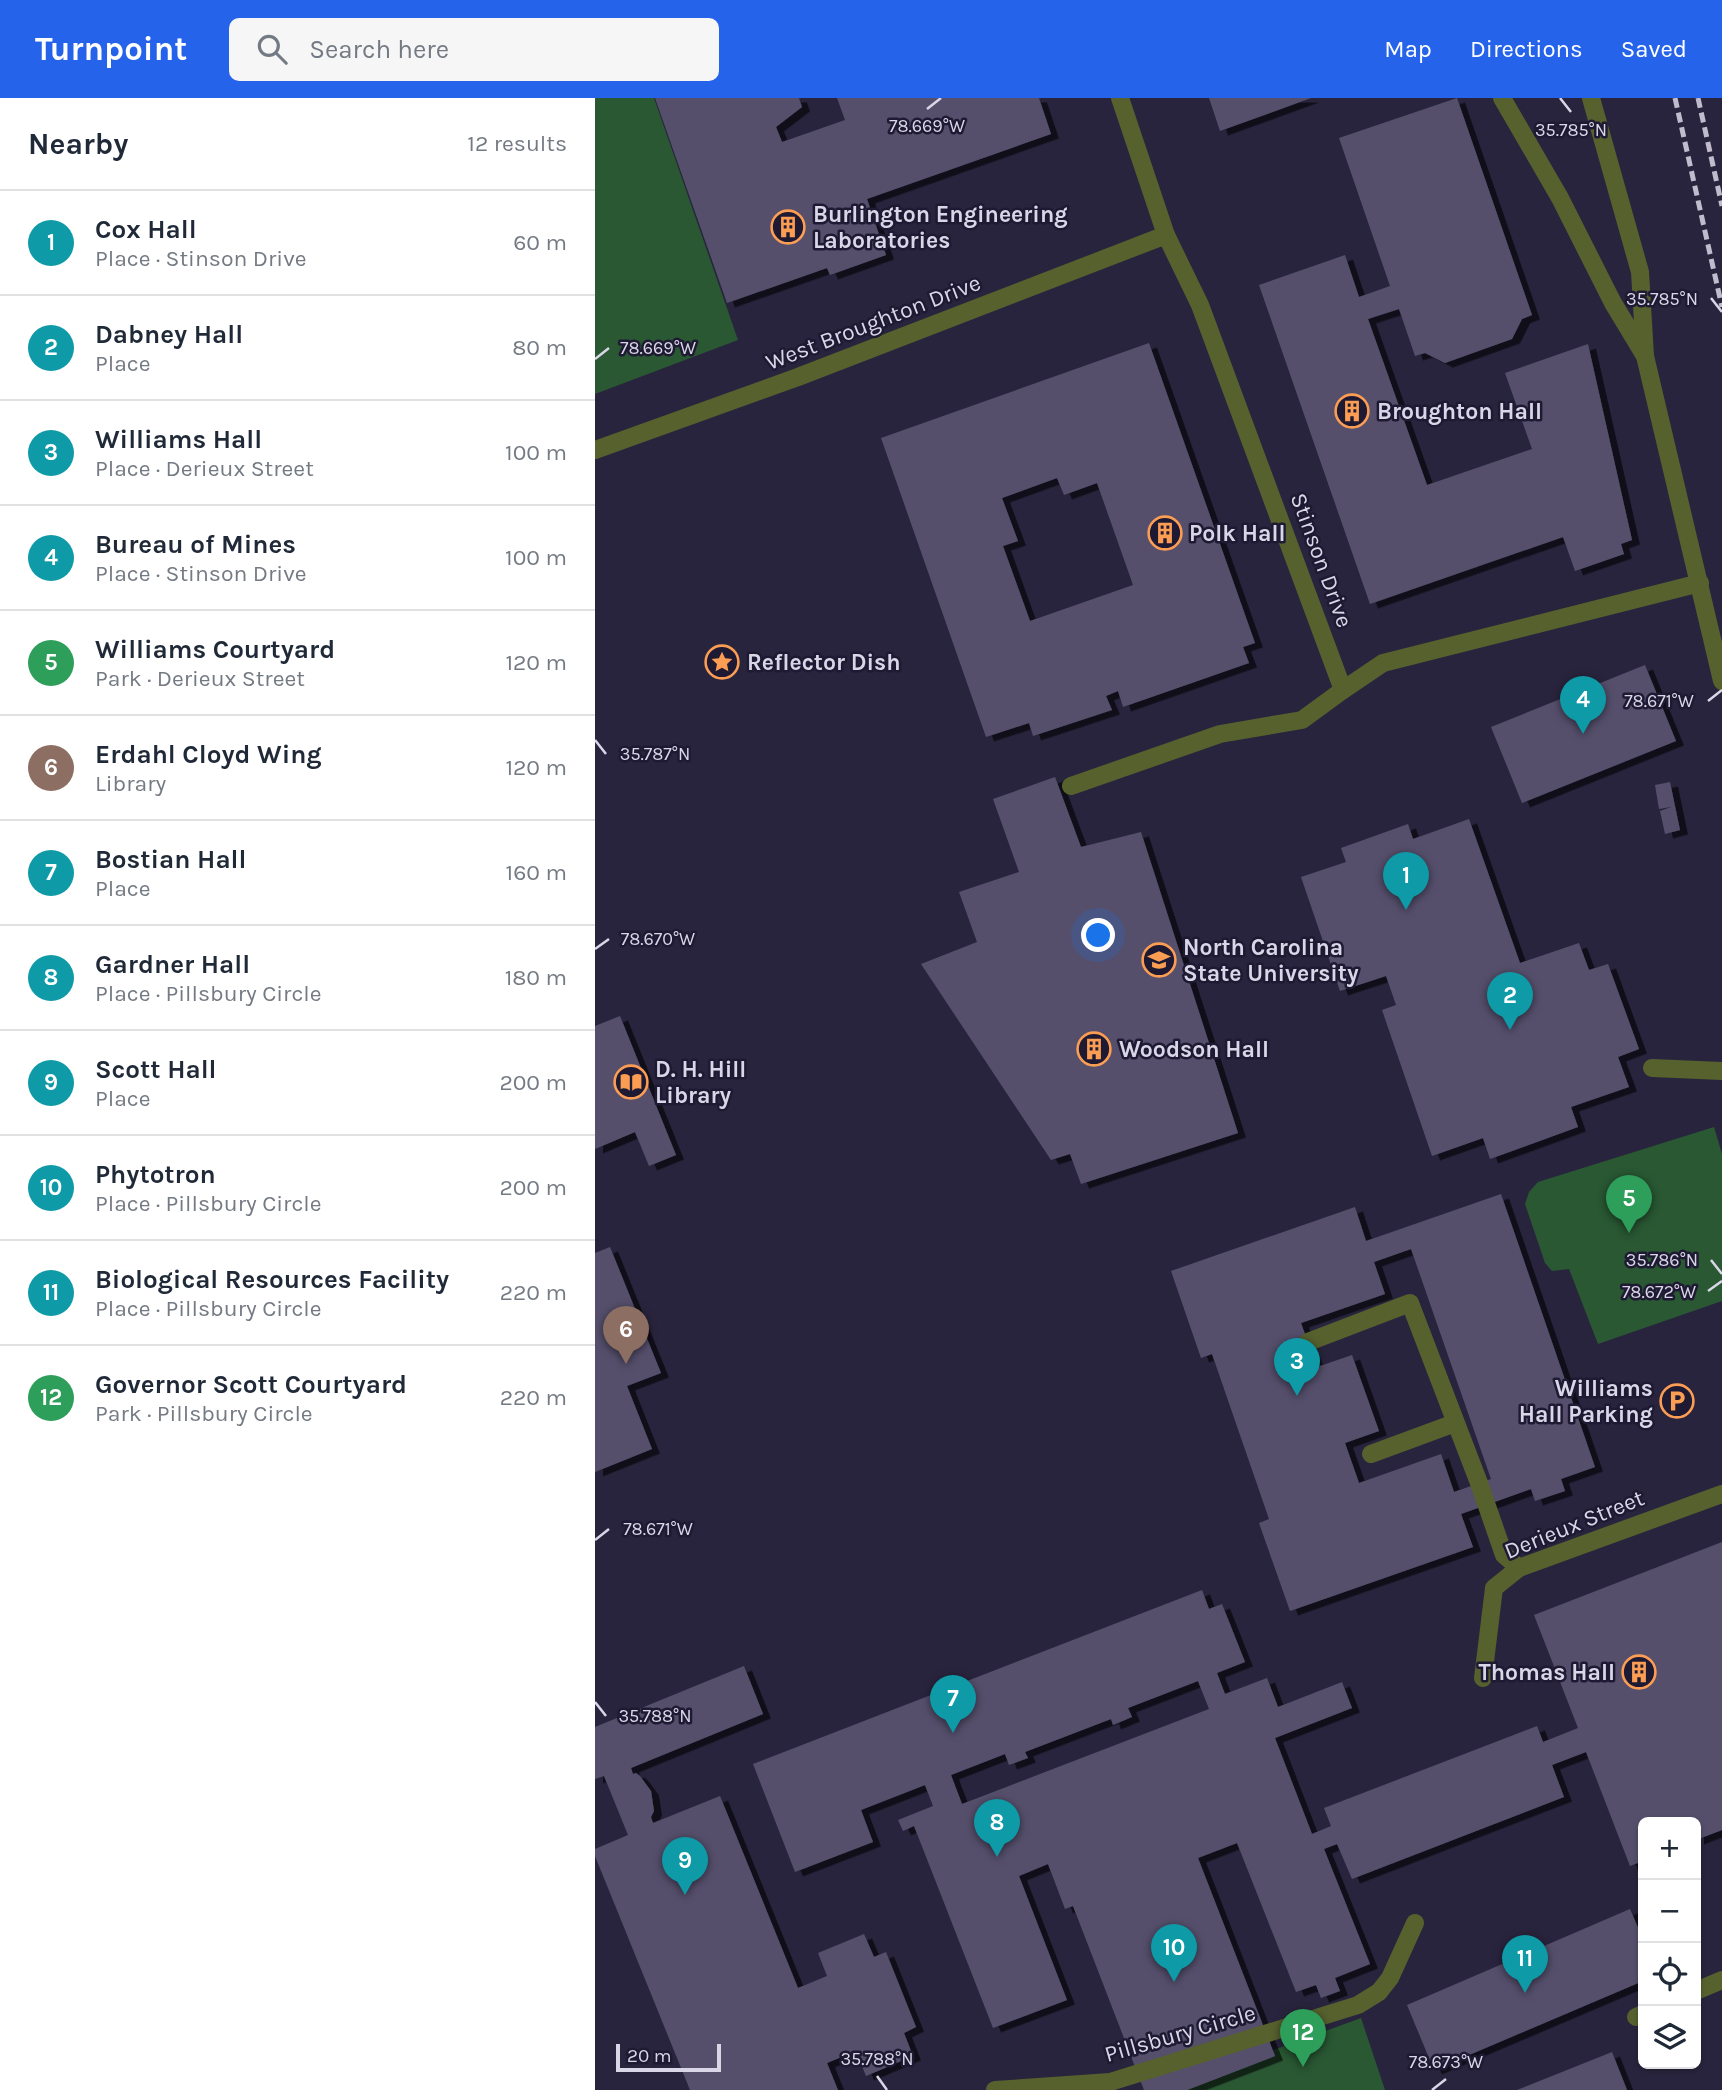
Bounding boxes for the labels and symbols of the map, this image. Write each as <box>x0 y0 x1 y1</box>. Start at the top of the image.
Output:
text: 78.669°W <box>889 115 965 137</box>
text: 35.785°N <box>1535 119 1607 141</box>
place label: Burlington Engineering Laboratories <box>813 201 1068 254</box>
building icon: Burlington Engineering Laboratories <box>769 208 807 246</box>
street label: West Broughton Drive <box>762 269 984 376</box>
text: 35.785°N <box>1626 288 1698 310</box>
text: 78.669°W <box>620 337 696 359</box>
building icon: Broughton Hall <box>1333 392 1371 430</box>
place label: Broughton Hall <box>1377 398 1542 425</box>
street label: Stinson Drive <box>1285 489 1358 631</box>
building icon: Polk Hall <box>1146 514 1184 552</box>
place label: Polk Hall <box>1189 520 1285 547</box>
place icon: Reflector Dish <box>703 643 741 681</box>
place label: Reflector Dish <box>747 649 901 676</box>
pin: 4 <box>1560 676 1606 734</box>
text: 78.671°W <box>1624 690 1694 712</box>
text: 35.787°N <box>620 743 690 765</box>
pin: 1 <box>1383 852 1429 910</box>
your location <box>1081 918 1115 952</box>
text: 78.670°W <box>621 928 695 950</box>
place label: North Carolina State University <box>1183 934 1359 987</box>
school or university icon: North Carolina State University <box>1140 941 1178 979</box>
pin: 2 <box>1487 972 1533 1030</box>
building icon: Woodson Hall <box>1075 1030 1113 1068</box>
place label: Woodson Hall <box>1119 1036 1269 1063</box>
place label: D. H. Hill Library <box>655 1056 746 1109</box>
library icon: D. H. Hill Library <box>612 1063 650 1101</box>
pin: 5 <box>1606 1175 1652 1233</box>
text: 35.786°N <box>1626 1249 1698 1271</box>
text: 78.672°W <box>1622 1281 1696 1303</box>
pin: 6 <box>603 1306 649 1364</box>
pin: 3 <box>1274 1338 1320 1396</box>
place label: Williams Hall Parking <box>1519 1375 1653 1428</box>
parking icon: Williams Hall Parking <box>1658 1382 1696 1420</box>
street label: Derieux Street <box>1500 1484 1648 1565</box>
text: 78.671°W <box>623 1518 693 1540</box>
building icon: Thomas Hall <box>1620 1653 1658 1691</box>
place label: Thomas Hall <box>1479 1659 1615 1686</box>
pin: 7 <box>930 1675 976 1733</box>
text: 35.788°N <box>618 1705 692 1727</box>
pin: 8 <box>974 1799 1020 1857</box>
pin: 9 <box>662 1837 708 1895</box>
pin: 10 <box>1151 1924 1197 1982</box>
pin: 11 <box>1502 1935 1548 1993</box>
street label: Pillsbury Circle <box>1101 1999 1259 2068</box>
pin: 12 <box>1280 2009 1326 2067</box>
scale bar <box>616 2041 721 2073</box>
text: 35.788°N <box>840 2048 914 2070</box>
text: 78.673°W <box>1409 2051 1483 2073</box>

